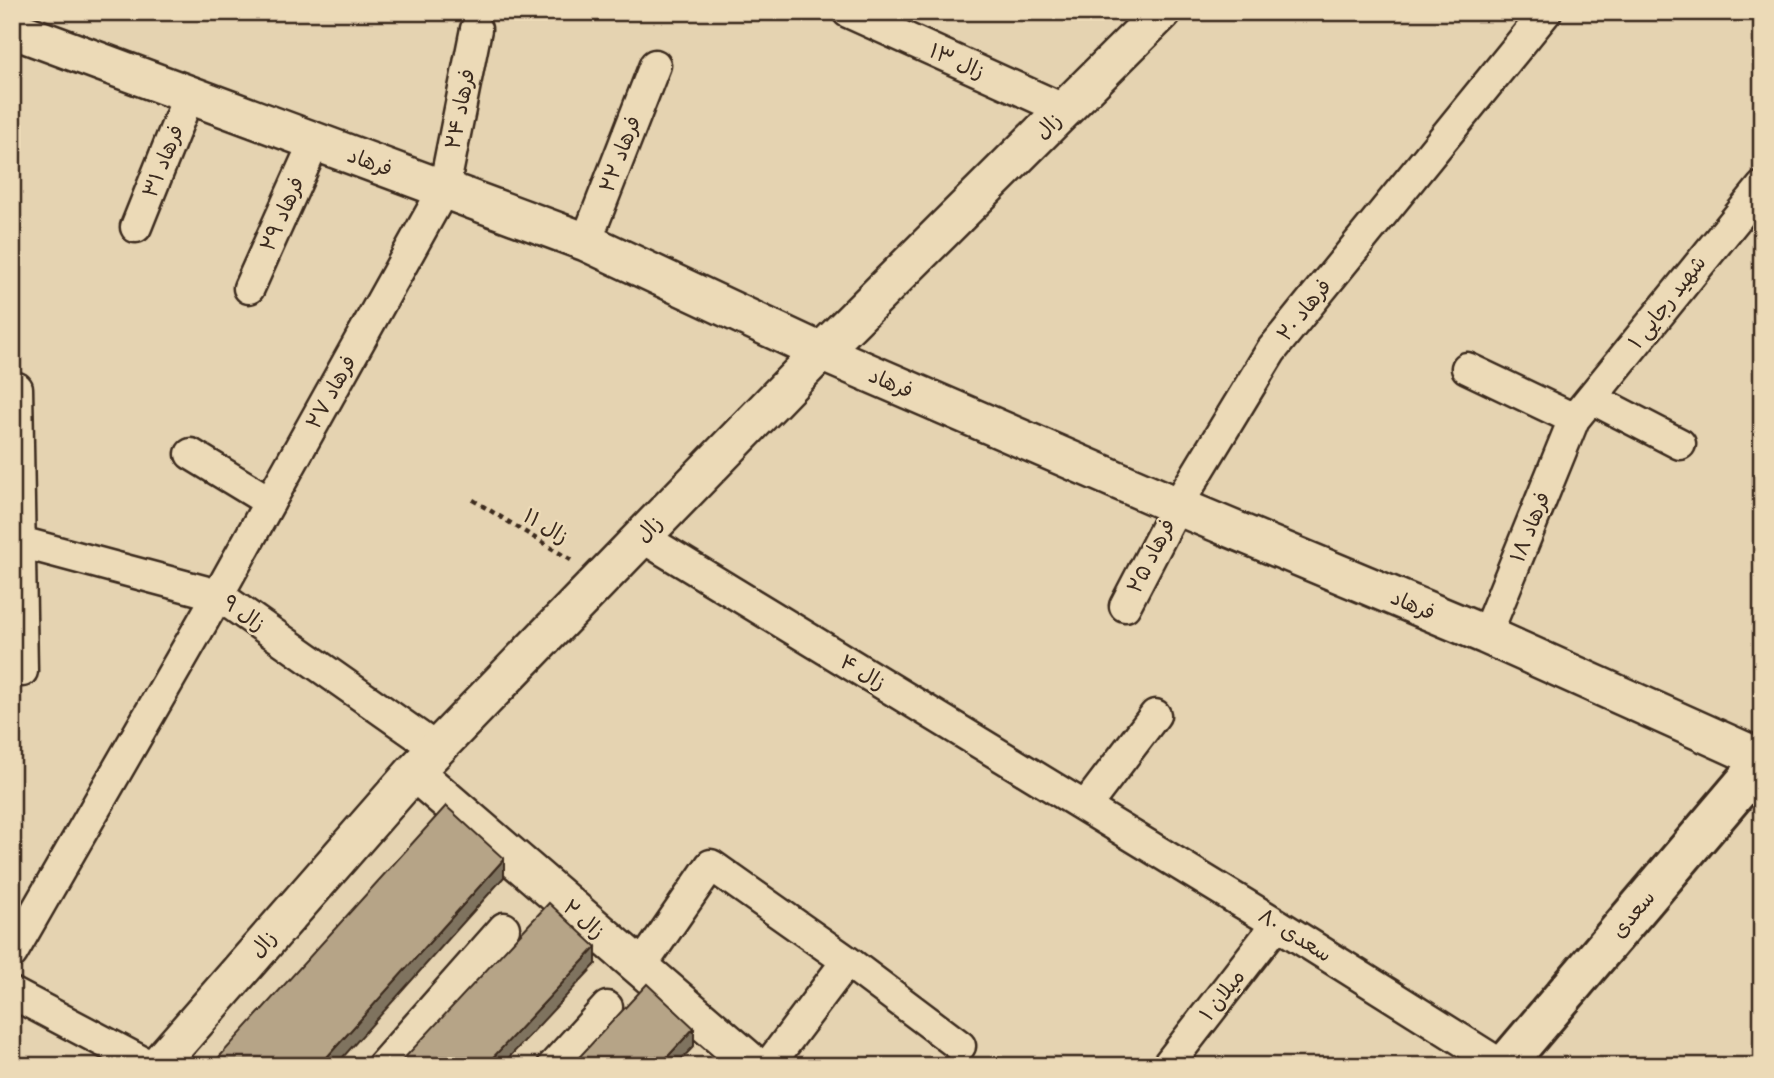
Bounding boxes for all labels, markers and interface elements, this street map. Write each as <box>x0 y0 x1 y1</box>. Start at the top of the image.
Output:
street label: زال ۱۳ <box>923 32 991 90</box>
street label: فرهاد ۲۴ <box>434 65 486 153</box>
street label: زال <box>1025 103 1071 149</box>
street label: فرهاد ۲۲ <box>588 110 652 198</box>
street label: فرهاد ۳۱ <box>131 119 195 203</box>
street label: فرهاد <box>342 136 398 188</box>
street label: فرهاد ۲۹ <box>249 170 315 258</box>
street label: شهید رجایی ۱ <box>1618 246 1716 358</box>
street label: فرهاد ۲۰ <box>1266 270 1342 350</box>
street label: فرهاد ۲۷ <box>295 348 367 436</box>
street label: فرهاد <box>862 357 920 409</box>
street label: فرهاد ۱۸ <box>1499 486 1561 568</box>
street label: زال ۱۱ <box>516 497 576 555</box>
street label: زال <box>626 506 672 552</box>
street label: فرهاد ۲۵ <box>1116 512 1186 600</box>
street label: فرهاد <box>1384 579 1442 631</box>
street label: زال ۹ <box>214 584 274 642</box>
street label: زال ۴ <box>832 643 894 701</box>
street label: سعدی <box>1601 881 1665 947</box>
street label: زال ۲ <box>554 889 614 949</box>
street label: سعدی ۸۰ <box>1250 897 1340 973</box>
street label: زال <box>240 921 286 967</box>
street label: میلان ۱ <box>1189 960 1255 1030</box>

